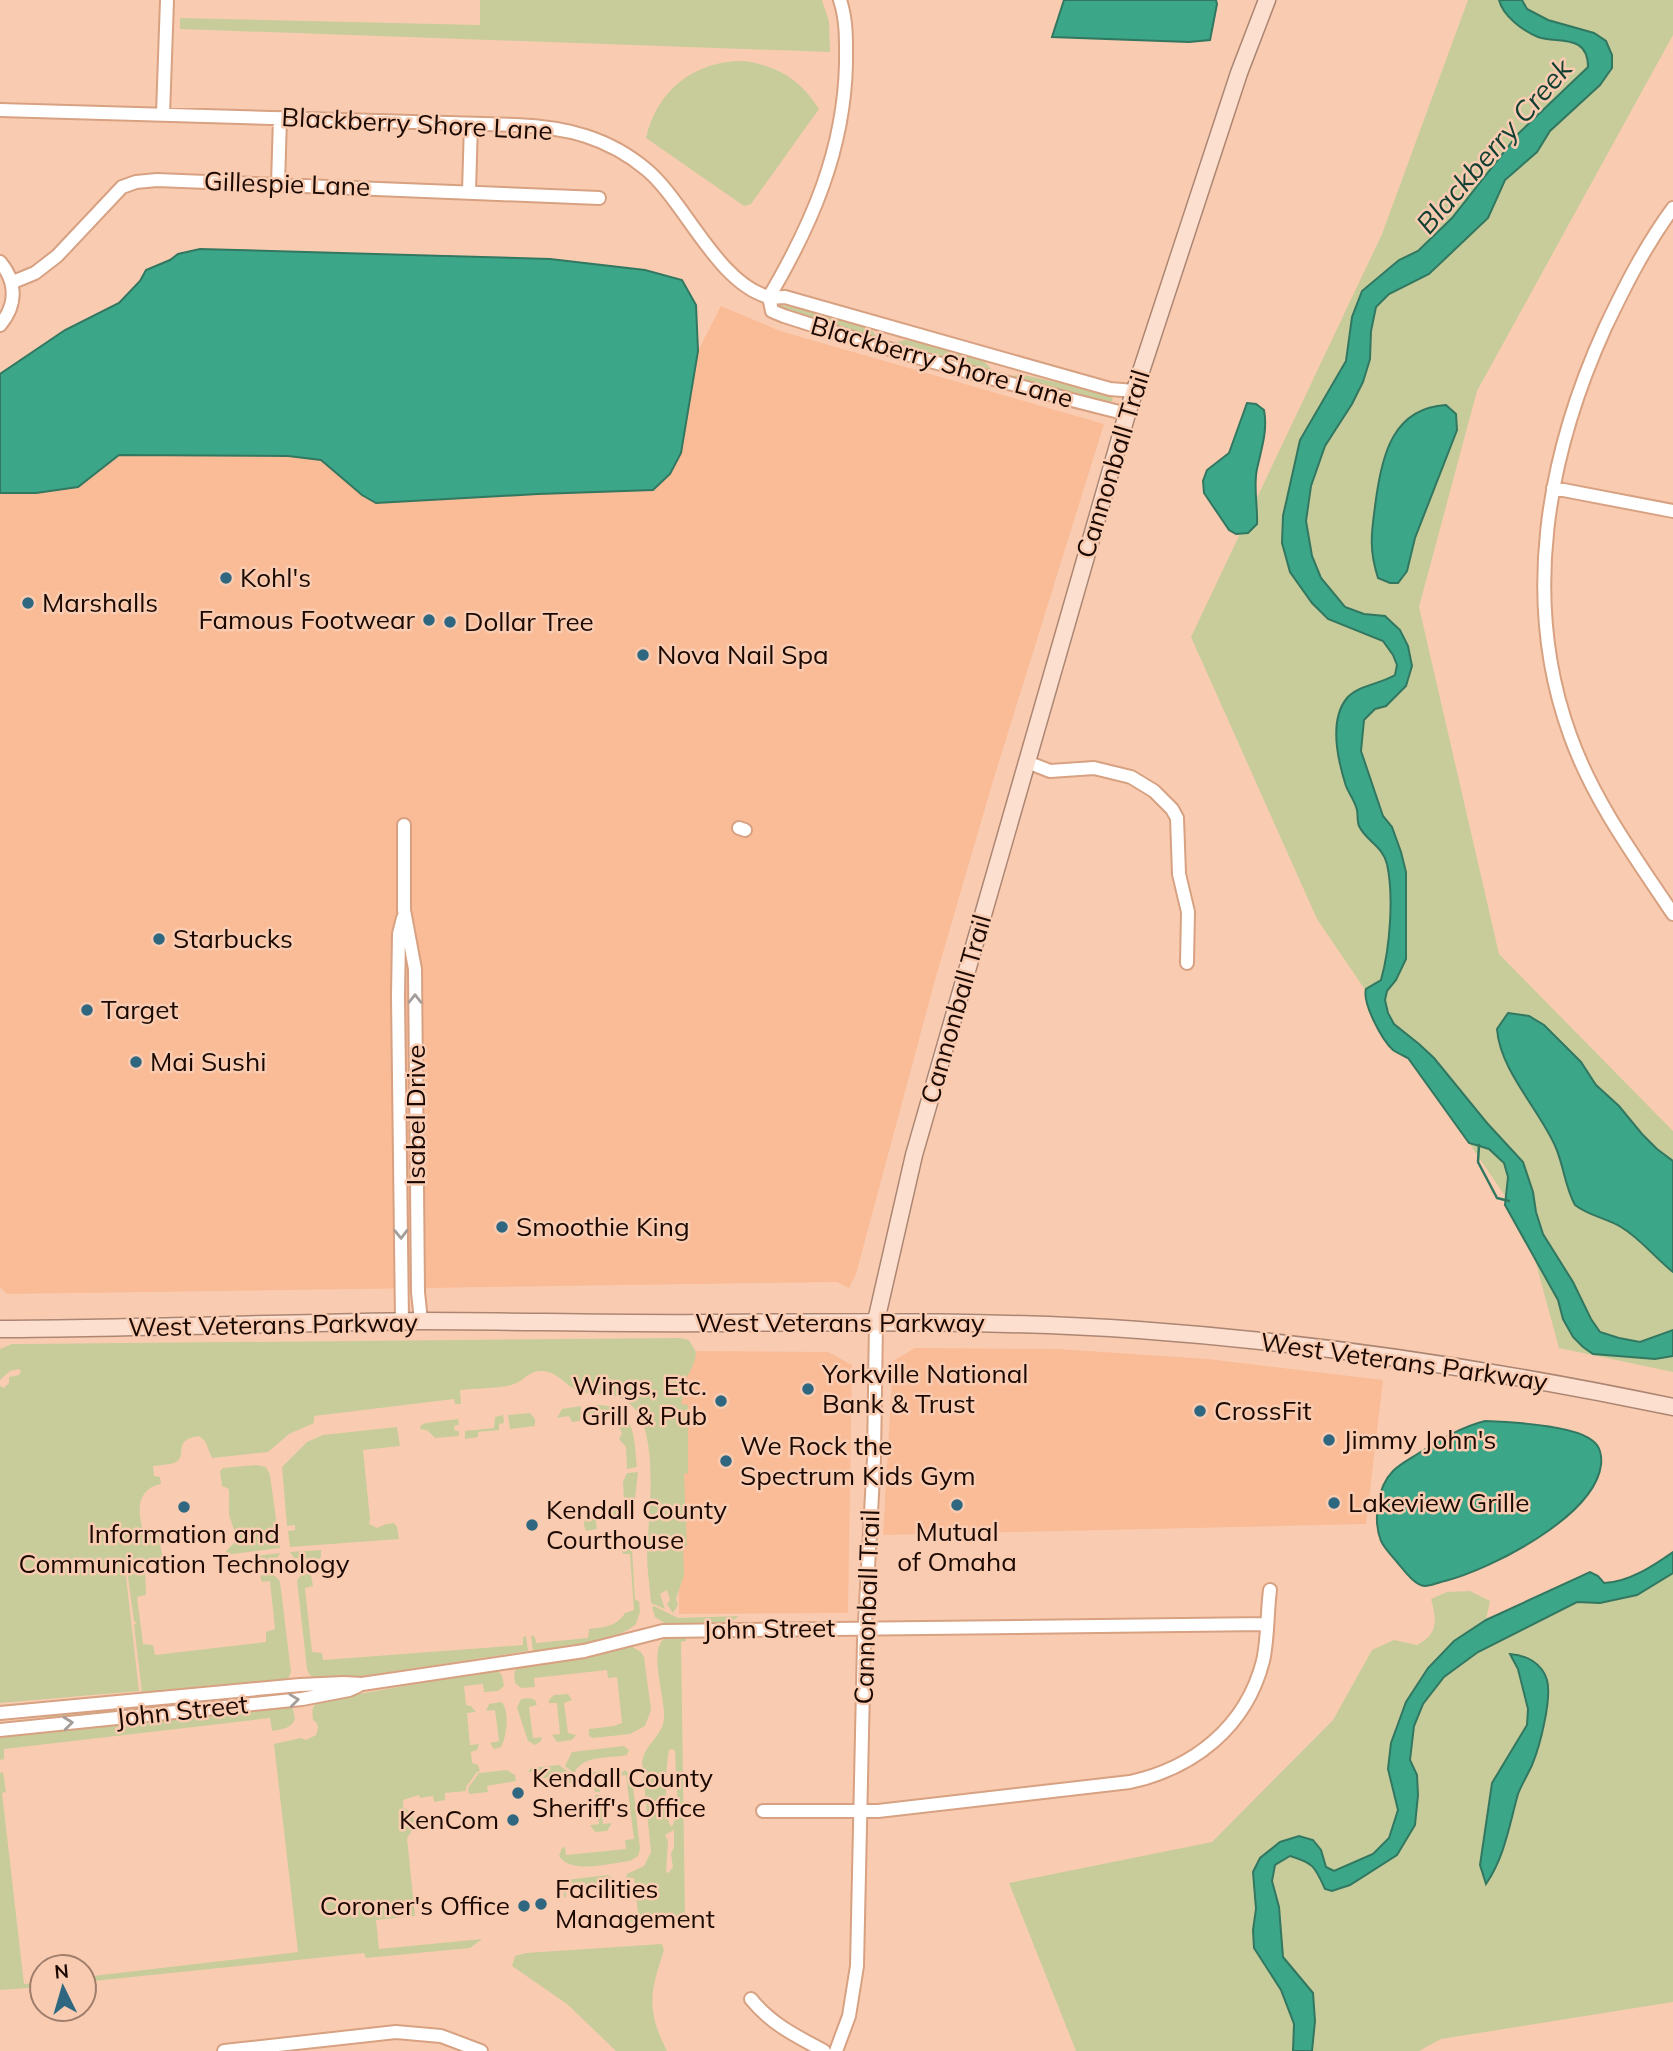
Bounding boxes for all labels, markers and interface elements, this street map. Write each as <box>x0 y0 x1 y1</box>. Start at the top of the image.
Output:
water label: Blackberry Creek <box>1408 50 1580 240</box>
street label: Blackberry Shore Lane <box>281 100 553 147</box>
street label: Gillespie Lane <box>203 164 371 203</box>
street label: Blackberry Shore Lane <box>807 308 1077 415</box>
street label: Cannonball Trail <box>1068 366 1157 562</box>
place label: Kohl's <box>240 561 311 594</box>
marker: Kohl's <box>218 570 234 586</box>
place label: Marshalls <box>42 586 158 619</box>
marker: Marshalls <box>20 595 36 611</box>
place label: Famous Footwear <box>198 603 416 636</box>
place label: Dollar Tree <box>464 605 594 638</box>
marker: Famous Footwear <box>421 612 437 628</box>
marker: Dollar Tree <box>442 614 458 630</box>
place label: Nova Nail Spa <box>657 638 829 671</box>
marker: Nova Nail Spa <box>635 647 651 663</box>
street label: Cannonball Trail <box>913 911 998 1107</box>
place label: Starbucks <box>173 922 293 955</box>
marker: Starbucks <box>151 931 167 947</box>
place label: Target <box>101 993 179 1026</box>
one-way arrow <box>407 994 423 1004</box>
marker: Target <box>79 1002 95 1018</box>
place label: Mai Sushi <box>150 1045 266 1078</box>
street label: Isabel Drive <box>399 1045 432 1185</box>
marker: Mai Sushi <box>128 1054 144 1070</box>
place label: Smoothie King <box>516 1210 690 1243</box>
marker: Smoothie King <box>494 1219 510 1235</box>
one-way arrow <box>394 1229 409 1240</box>
street label: West Veterans Parkway <box>128 1305 418 1344</box>
street label: West Veterans Parkway <box>695 1306 985 1339</box>
street label: West Veterans Parkway <box>1258 1325 1550 1398</box>
place label: Yorkville National Bank & Trust <box>821 1357 1028 1420</box>
place label: Wings, Etc. Grill & Pub <box>572 1369 707 1432</box>
marker: Yorkville National Bank & Trust <box>800 1381 816 1397</box>
marker: Wings, Etc. Grill & Pub <box>713 1393 729 1409</box>
place label: CrossFit <box>1214 1394 1312 1427</box>
marker: CrossFit <box>1192 1403 1208 1419</box>
place label: Jimmy John's <box>1343 1423 1496 1456</box>
place label: We Rock the Spectrum Kids Gym <box>740 1429 976 1492</box>
marker: Jimmy John's <box>1321 1432 1337 1448</box>
marker: We Rock the Spectrum Kids Gym <box>718 1453 734 1469</box>
place label: Lakeview Grille <box>1348 1486 1529 1519</box>
place label: Kendall County Courthouse <box>546 1493 727 1556</box>
marker: Lakeview Grille <box>1326 1495 1342 1511</box>
marker: Mutual of Omaha <box>949 1497 965 1513</box>
marker: Information and Communication Technology <box>176 1499 192 1515</box>
street label: Cannonball Trail <box>847 1509 886 1705</box>
place label: Mutual of Omaha <box>897 1515 1017 1578</box>
place label: Information and Communication Technology <box>19 1517 350 1580</box>
marker: Kendall County Courthouse <box>524 1517 540 1533</box>
street label: John Street <box>702 1611 836 1646</box>
street label: John Street <box>114 1687 250 1734</box>
one-way arrow <box>288 1692 300 1707</box>
one-way arrow <box>62 1715 74 1730</box>
place label: Kendall County Sheriff's Office <box>532 1761 713 1824</box>
marker: Kendall County Sheriff's Office <box>510 1785 526 1801</box>
place label: KenCom <box>399 1803 499 1836</box>
marker: KenCom <box>505 1812 521 1828</box>
place label: Facilities Management <box>555 1872 715 1935</box>
place label: Coroner's Office <box>320 1889 510 1922</box>
marker: Facilities Management <box>533 1896 549 1912</box>
marker: Coroner's Office <box>516 1898 532 1914</box>
north arrow <box>28 1953 98 2023</box>
text: N <box>53 1958 70 1984</box>

